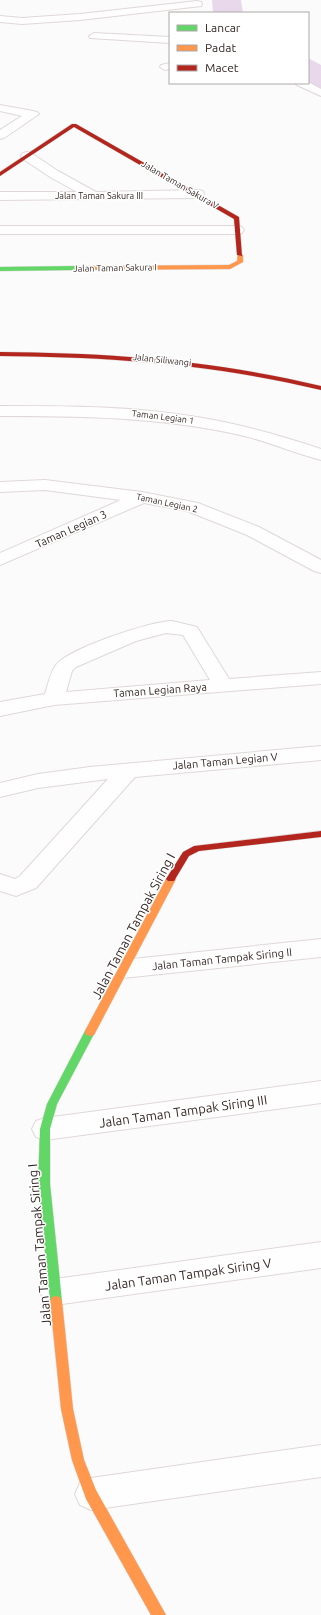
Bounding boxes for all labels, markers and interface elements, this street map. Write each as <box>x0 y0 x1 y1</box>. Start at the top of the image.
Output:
legend <box>169 12 309 84</box>
text: Lancar <box>205 21 241 34</box>
text: Padat <box>205 41 236 54</box>
text: Macet <box>205 61 239 74</box>
street label: Jalan Taman Sakura V <box>140 159 220 211</box>
street label: Jalan Taman Sakura III <box>55 191 143 201</box>
street label: Jalan Taman Sakura I <box>73 262 157 274</box>
street label: Jalan Siliwangi <box>132 352 192 368</box>
street label: Taman Legian 1 <box>131 408 195 426</box>
street label: Taman Legian 2 <box>135 492 199 514</box>
street label: Taman Legian 3 <box>34 508 108 550</box>
street label: Taman Legian Raya <box>113 681 207 699</box>
street label: Jalan Taman Legian V <box>172 750 278 772</box>
street label: Jalan Taman Tampak Siring I <box>89 851 177 1001</box>
street label: Jalan Taman Tampak Siring II <box>151 946 293 972</box>
street label: Jalan Taman Tampak Siring III <box>98 1092 268 1130</box>
street label: Jalan Taman Tampak Siring I <box>25 1163 53 1327</box>
street label: Jalan Taman Tampak Siring V <box>104 1255 273 1293</box>

